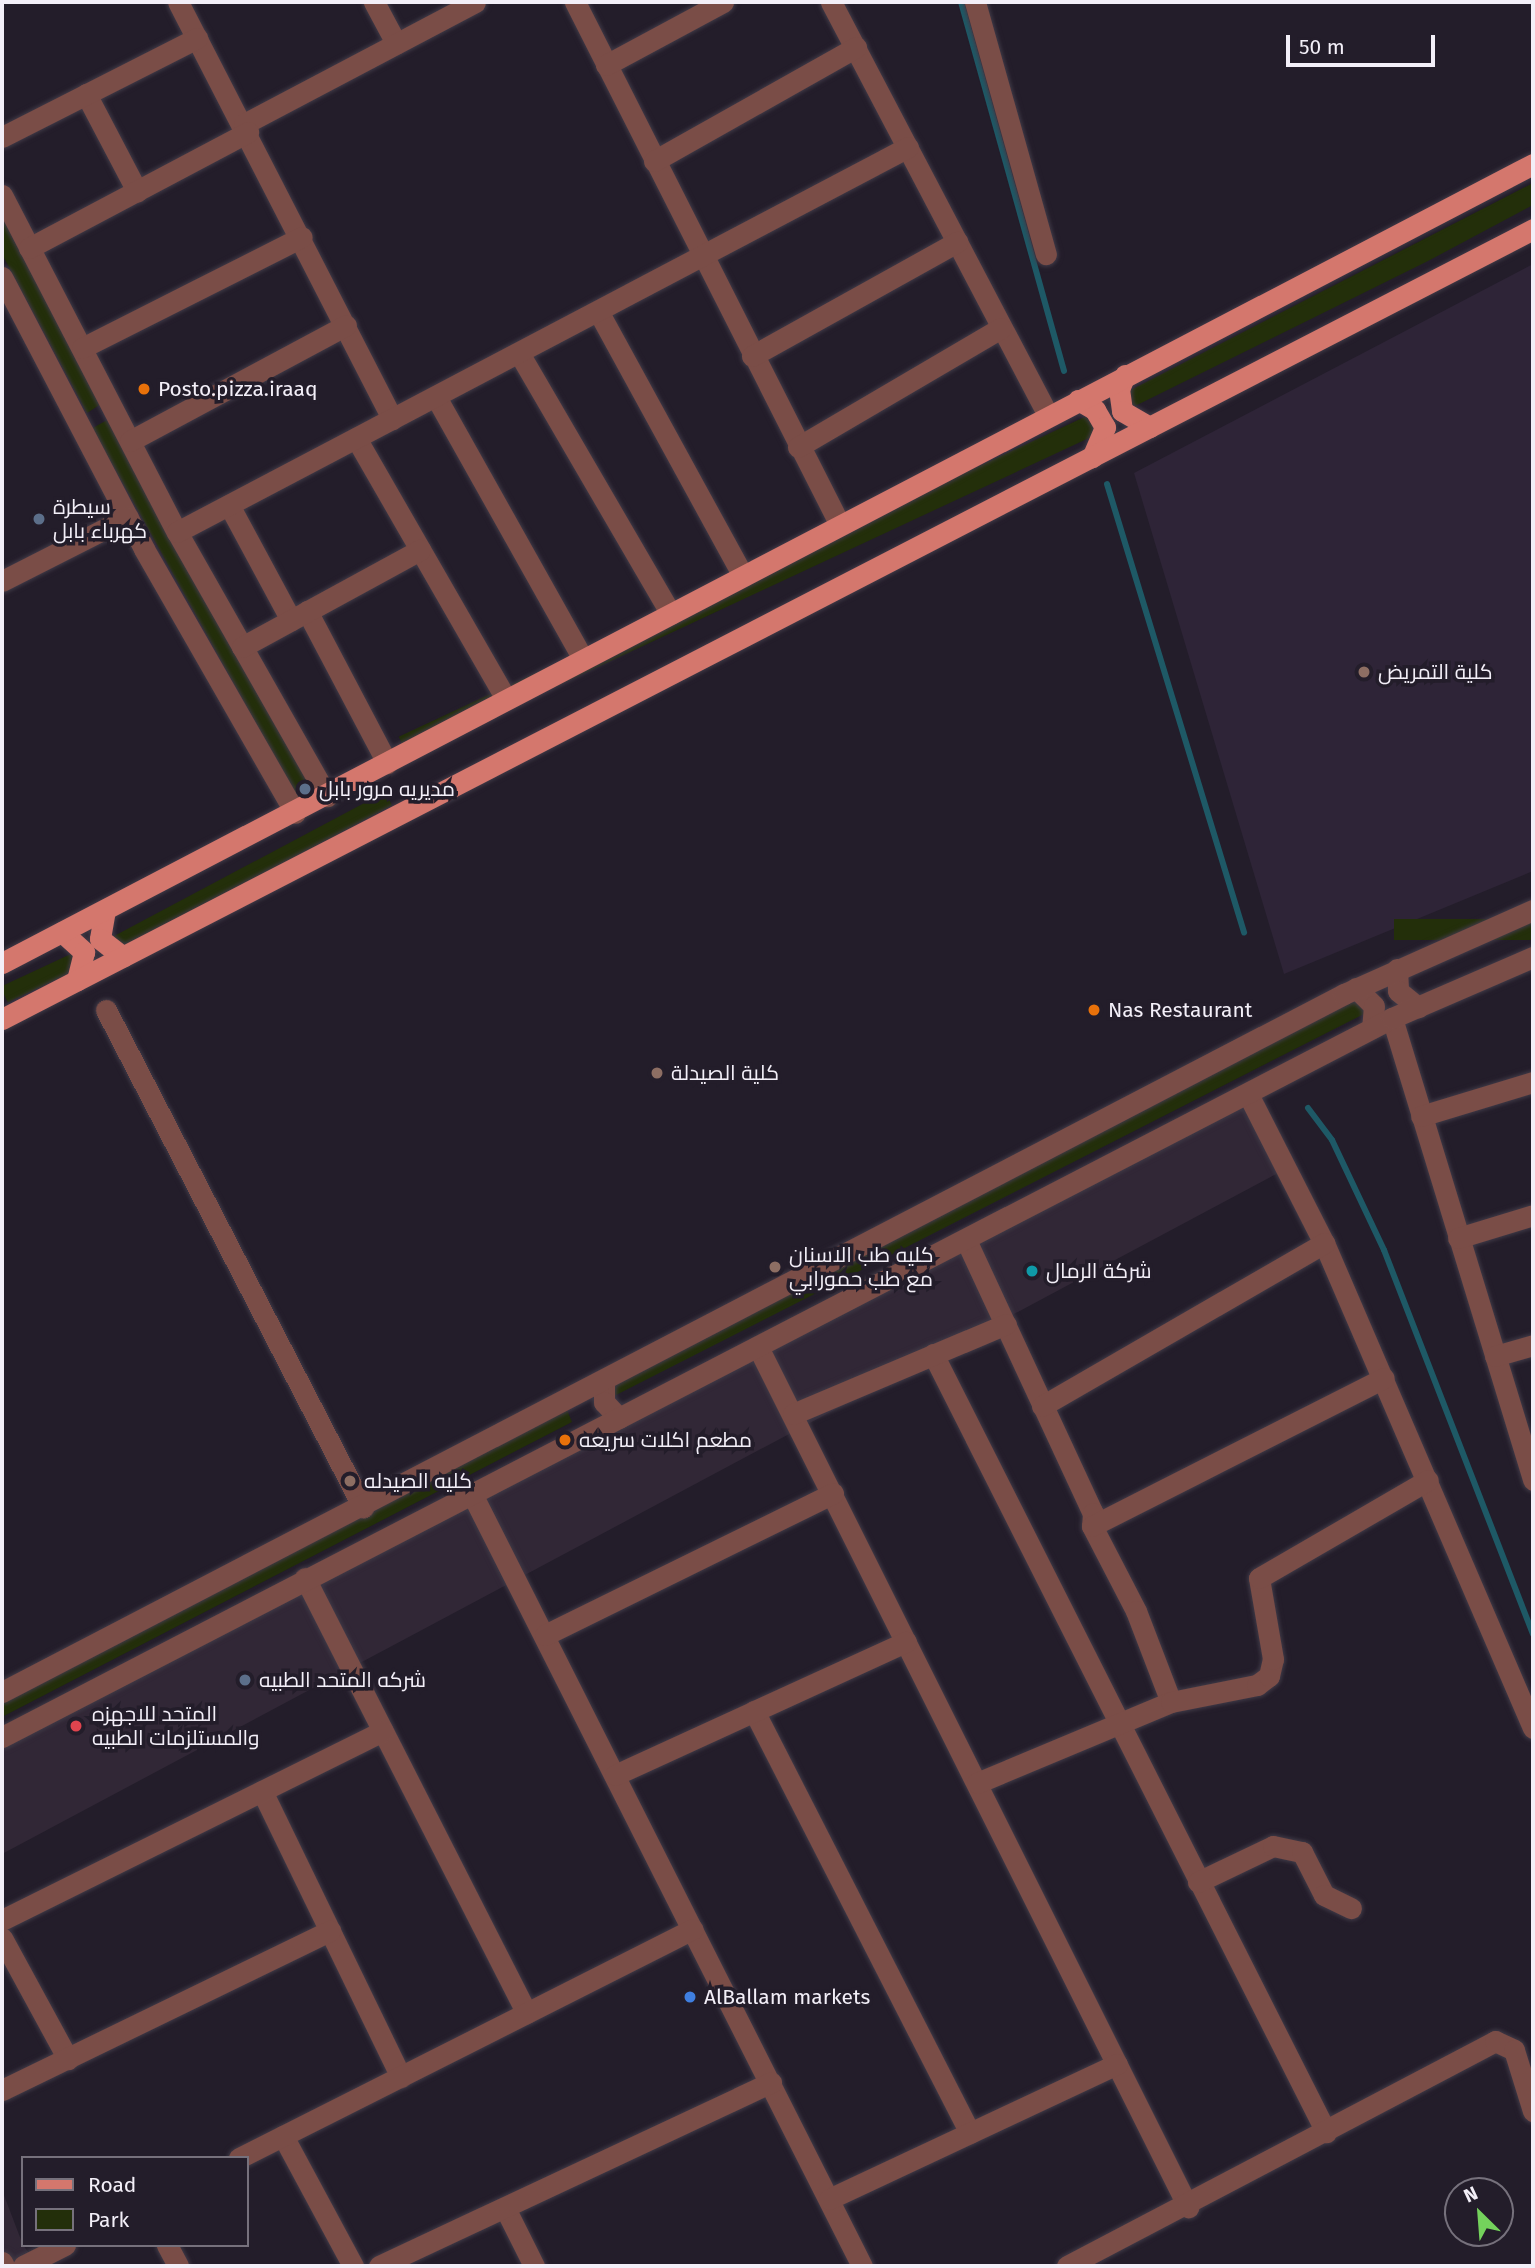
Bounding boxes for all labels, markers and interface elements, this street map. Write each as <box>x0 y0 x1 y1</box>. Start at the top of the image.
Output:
scale bar <box>1290 21 1439 65</box>
text: 50 m <box>1299 34 1345 60</box>
place label: Posto.pizza.iraaq <box>158 376 317 402</box>
marker: Posto.pizza.iraaq <box>136 381 152 397</box>
place label: سيطرة كهرباء بابل <box>53 494 147 544</box>
marker: سيطرة كهرباء بابل <box>31 511 47 527</box>
place label: كلية التمريض <box>1378 659 1493 685</box>
marker: كلية التمريض <box>1356 664 1372 680</box>
place label: مديريه مرور بابل <box>319 776 455 802</box>
marker: مديريه مرور بابل <box>297 781 313 797</box>
place label: Nas Restaurant <box>1108 997 1252 1023</box>
marker: Nas Restaurant <box>1086 1002 1102 1018</box>
place label: كلية الصيدلة <box>671 1060 779 1086</box>
marker: كلية الصيدلة <box>649 1065 665 1081</box>
place label: كليه طب الاسنان مع طب حمورابي <box>789 1242 934 1292</box>
place label: شركة الرمال <box>1046 1258 1152 1284</box>
marker: كليه طب الاسنان مع طب حمورابي <box>767 1259 783 1275</box>
marker: شركة الرمال <box>1024 1263 1040 1279</box>
place label: مطعم اكلات سريعه <box>579 1427 752 1453</box>
marker: مطعم اكلات سريعه <box>557 1432 573 1448</box>
place label: كليه الصيدله <box>364 1468 472 1494</box>
marker: كليه الصيدله <box>342 1473 358 1489</box>
place label: شركه المتحد الطبيه <box>259 1667 426 1693</box>
marker: شركه المتحد الطبيه <box>237 1672 253 1688</box>
place label: المتحد للاجهزه والمستلزمات الطبيه <box>92 1701 259 1751</box>
marker: المتحد للاجهزه والمستلزمات الطبيه <box>66 1716 86 1736</box>
place label: AlBallam markets <box>704 1984 870 2010</box>
marker: AlBallam markets <box>682 1989 698 2005</box>
legend <box>21 2156 248 2247</box>
text: Road <box>88 2172 136 2198</box>
north arrow <box>1444 2177 1514 2247</box>
text: N <box>1460 2181 1481 2207</box>
text: Park <box>88 2207 129 2233</box>

